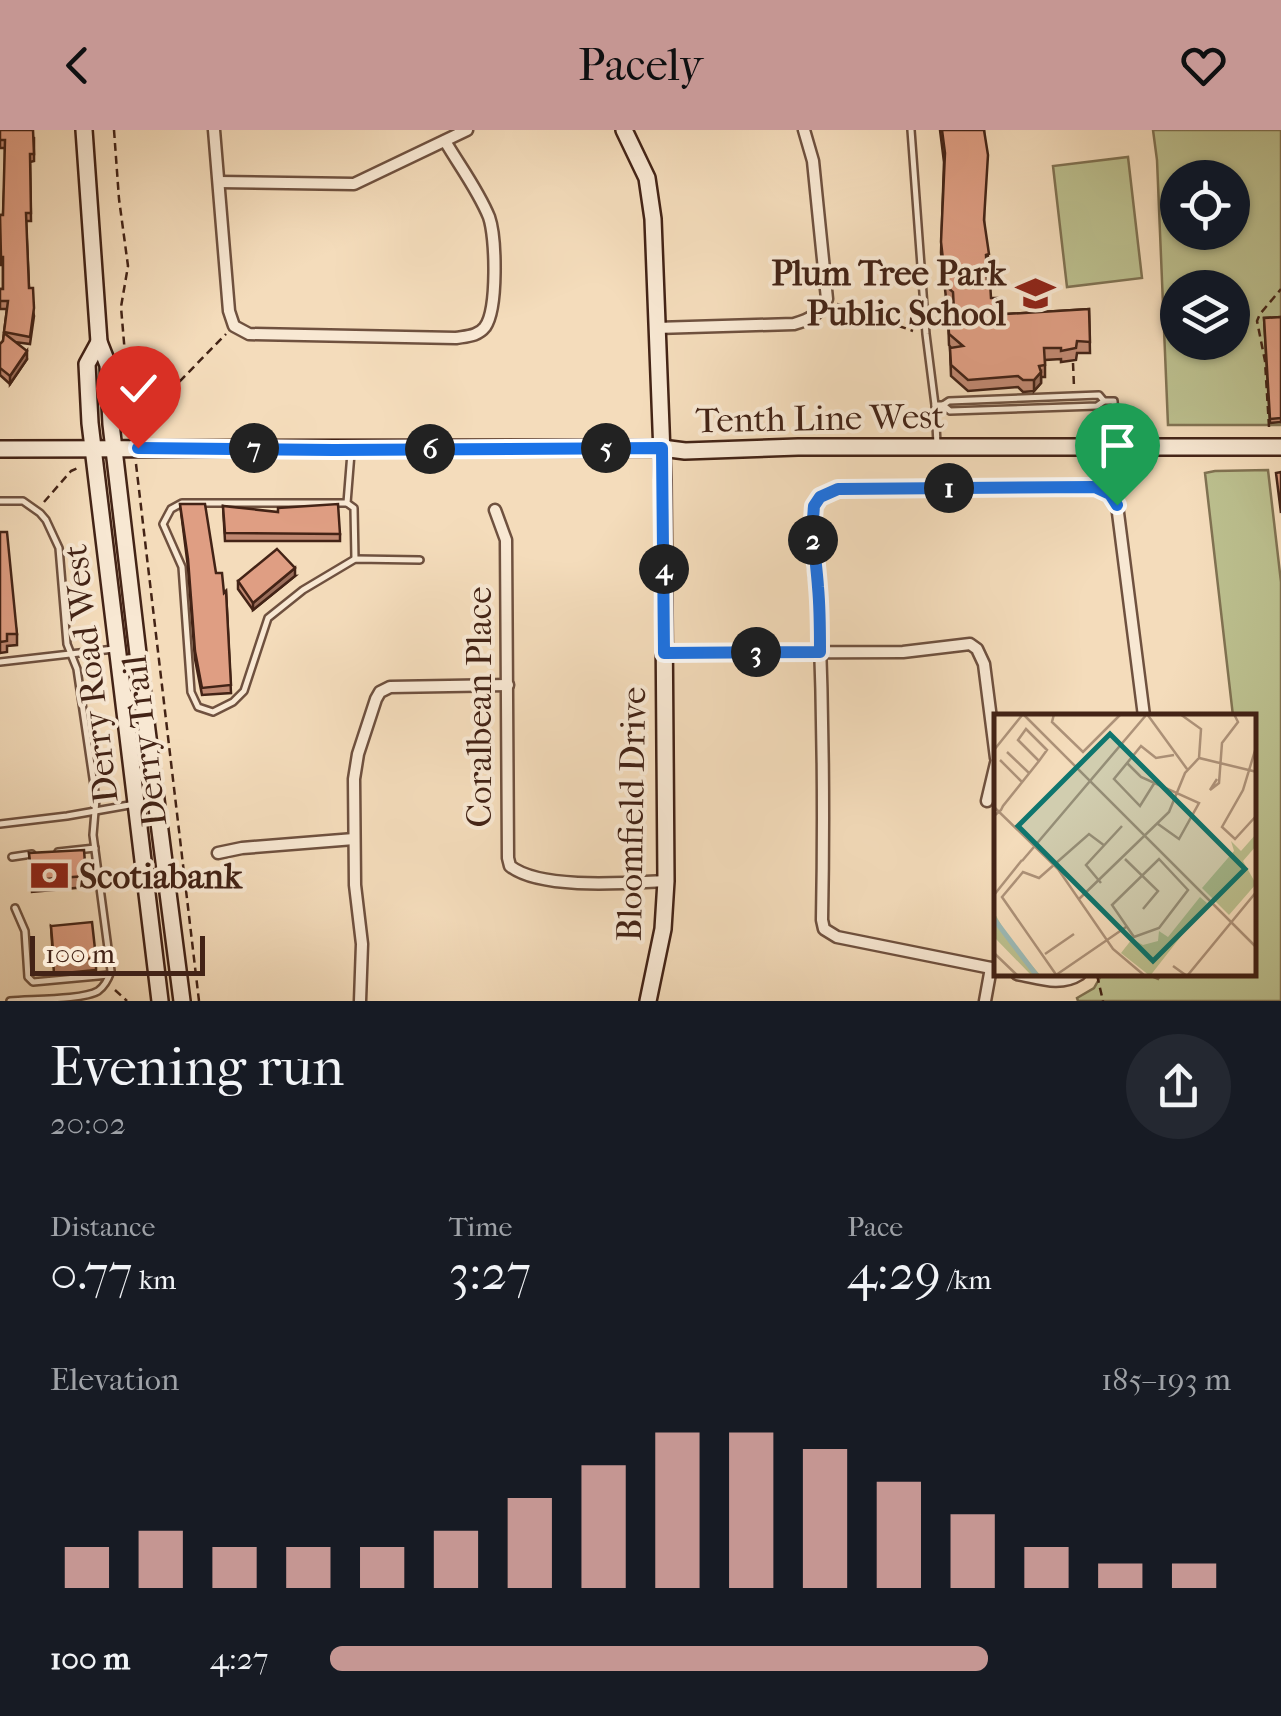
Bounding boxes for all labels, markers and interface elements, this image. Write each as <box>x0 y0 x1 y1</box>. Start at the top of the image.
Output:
icon: back <box>50 38 105 93</box>
icon: heart <box>1176 38 1231 93</box>
text: Pacely <box>578 39 703 92</box>
map controls <box>1160 160 1250 360</box>
button: locate <box>1160 160 1250 250</box>
place label: Plum Tree Park Public School <box>771 253 1007 334</box>
button: layers <box>1160 270 1250 360</box>
school or university icon: Plum Tree Park Public School <box>1015 272 1057 314</box>
pin <box>96 346 181 449</box>
icon: check <box>111 361 166 416</box>
street label: Tenth Line West <box>695 396 945 441</box>
pin <box>1075 403 1160 506</box>
icon: arrive <box>1090 418 1145 473</box>
pin: 7 <box>229 423 279 473</box>
pin: 5 <box>581 423 631 473</box>
pin: 6 <box>405 424 455 474</box>
text: 7 <box>247 431 261 464</box>
text: 5 <box>600 431 612 464</box>
text: 6 <box>422 432 438 465</box>
pin: 1 <box>924 463 974 513</box>
text: 1 <box>944 471 954 504</box>
pin: 2 <box>788 515 838 565</box>
text: 2 <box>806 523 820 556</box>
street label: Derry Road West <box>54 542 127 806</box>
pin: 4 <box>639 544 689 594</box>
text: 4 <box>656 552 672 585</box>
street label: Coralbean Place <box>459 587 500 827</box>
pin: 3 <box>731 627 781 677</box>
text: 3 <box>750 635 762 668</box>
street label: Derry Trail <box>114 653 175 829</box>
street label: Bloomfield Drive <box>609 686 654 942</box>
inset map <box>994 714 1256 976</box>
bank icon: Scotiabank <box>28 855 70 897</box>
place label: Scotiabank <box>79 856 243 897</box>
scale bar <box>30 931 205 976</box>
text: 100 m <box>45 937 115 970</box>
button: share <box>1126 1034 1231 1139</box>
text: Evening run <box>50 1035 344 1099</box>
text: 20:02 <box>50 1105 126 1142</box>
text: Distance <box>50 1210 155 1243</box>
text: Time <box>449 1210 512 1243</box>
text: Pace <box>847 1210 903 1243</box>
text: 0.77 <box>50 1243 133 1302</box>
text: 3:27 <box>449 1243 531 1302</box>
text: 4:29 <box>847 1243 941 1302</box>
text: km <box>133 1263 176 1296</box>
text: /km <box>941 1263 991 1296</box>
text: Elevation <box>50 1361 179 1398</box>
text: 185–193 m <box>1101 1361 1231 1398</box>
text: 100 m <box>50 1640 130 1677</box>
text: 4:27 <box>210 1640 269 1677</box>

